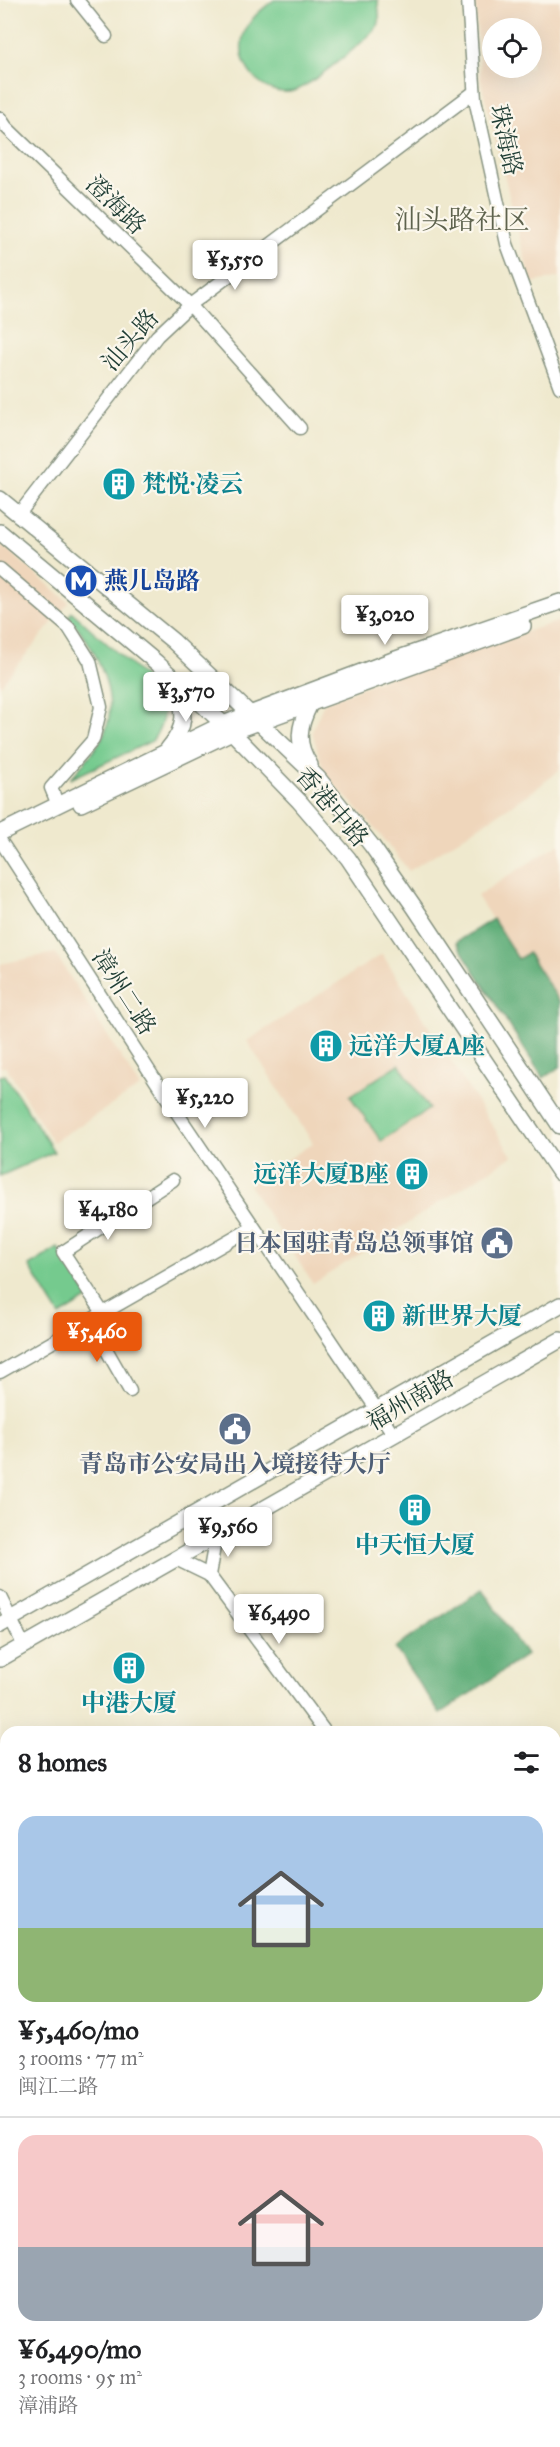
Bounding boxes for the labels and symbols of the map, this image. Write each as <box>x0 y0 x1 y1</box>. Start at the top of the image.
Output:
street label: 珠海路 <box>483 102 529 178</box>
street label: 澄海路 <box>80 169 152 241</box>
district label: 汕头路社区 <box>395 203 530 236</box>
pin: ¥5,550 <box>186 240 284 291</box>
street label: 汕头路 <box>95 303 165 377</box>
building icon: 梵悦·凌云 <box>101 466 137 502</box>
place label: 梵悦·凌云 <box>142 469 243 499</box>
metro station icon: 燕儿岛路 <box>63 563 99 599</box>
place label: 燕儿岛路 <box>104 566 200 596</box>
pin: ¥3,020 <box>336 595 434 646</box>
pin: ¥3,570 <box>137 672 235 723</box>
street label: 香港中路 <box>289 761 375 853</box>
street label: 漳州二路 <box>85 944 163 1040</box>
building icon: 远洋大厦A座 <box>308 1028 344 1064</box>
place label: 远洋大厦A座 <box>349 1031 485 1061</box>
pin: ¥5,220 <box>156 1078 254 1129</box>
building icon: 远洋大厦B座 <box>394 1156 430 1192</box>
place label: 远洋大厦B座 <box>253 1159 389 1189</box>
pin: ¥4,180 <box>59 1190 157 1241</box>
public building icon: 日本国驻青岛总领事馆 <box>479 1225 515 1261</box>
place label: 日本国驻青岛总领事馆 <box>234 1228 474 1258</box>
building icon: 新世界大厦 <box>361 1298 397 1334</box>
place label: 新世界大厦 <box>402 1301 522 1331</box>
pin: ¥5,460 <box>48 1312 146 1363</box>
street label: 福州南路 <box>361 1363 459 1437</box>
public building icon: 青岛市公安局出入境接待大厅 <box>217 1411 253 1447</box>
place label: 青岛市公安局出入境接待大厅 <box>79 1449 391 1479</box>
building icon: 中天恒大厦 <box>397 1492 433 1528</box>
pin: ¥9,560 <box>179 1507 277 1558</box>
place label: 中天恒大厦 <box>355 1530 475 1560</box>
pin: ¥6,490 <box>230 1594 328 1645</box>
building icon: 中港大厦 <box>111 1650 147 1686</box>
place label: 中港大厦 <box>81 1688 177 1718</box>

